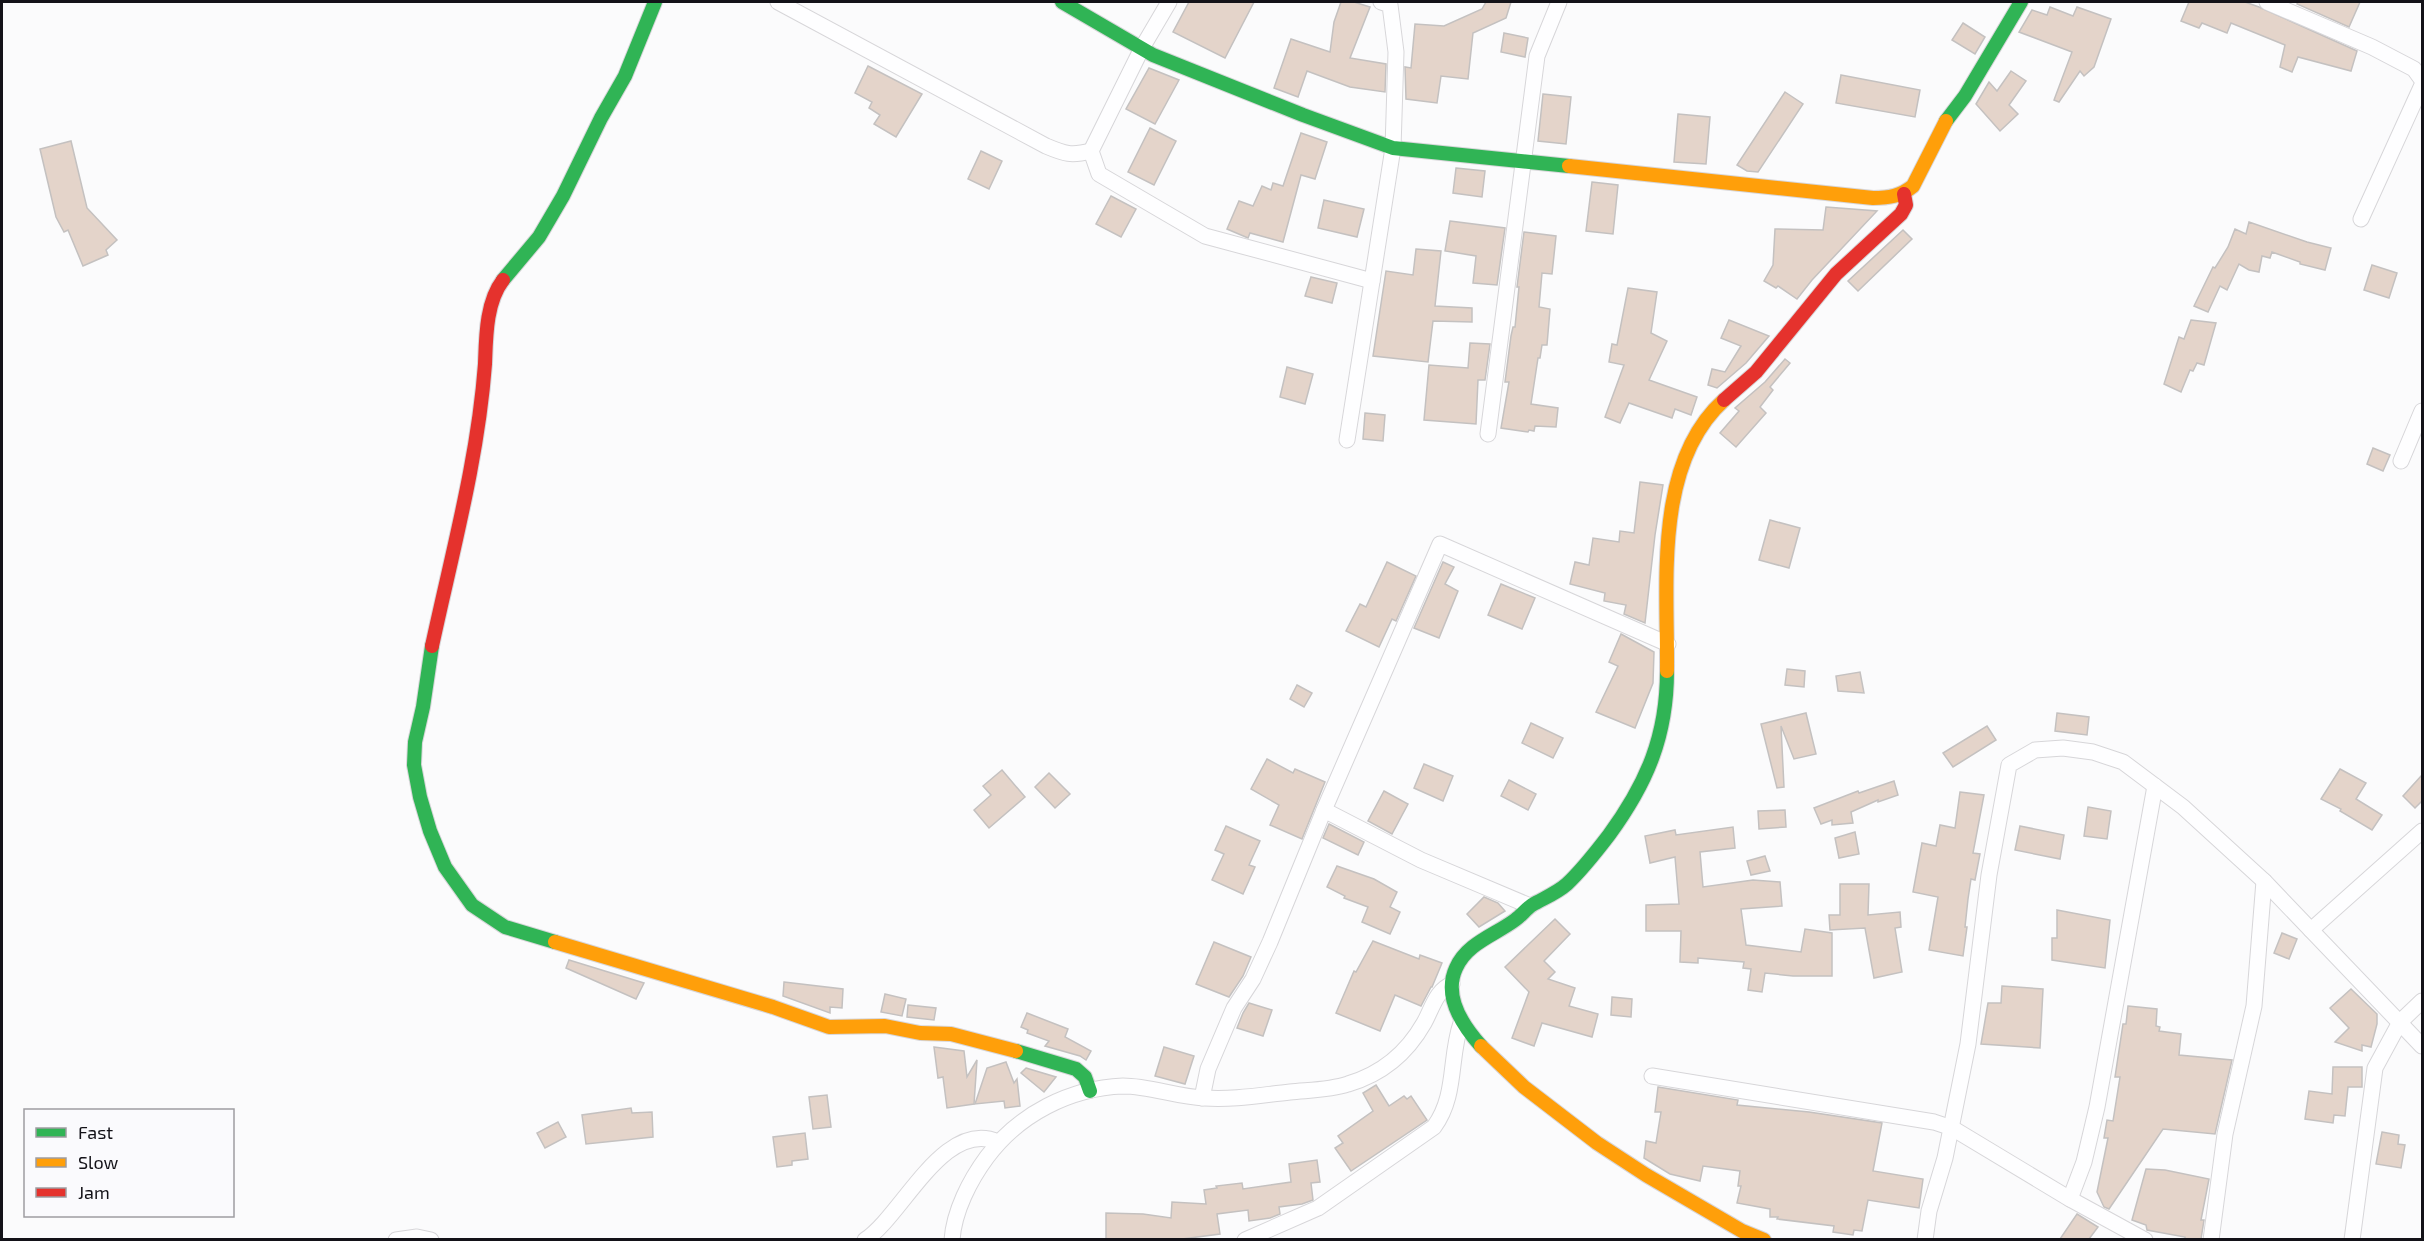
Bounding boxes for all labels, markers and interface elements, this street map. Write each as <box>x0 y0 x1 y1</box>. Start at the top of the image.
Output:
legend <box>24 1109 234 1217</box>
text: Fast <box>78 1121 113 1143</box>
text: Slow <box>78 1151 119 1173</box>
text: Jam <box>78 1181 110 1203</box>

